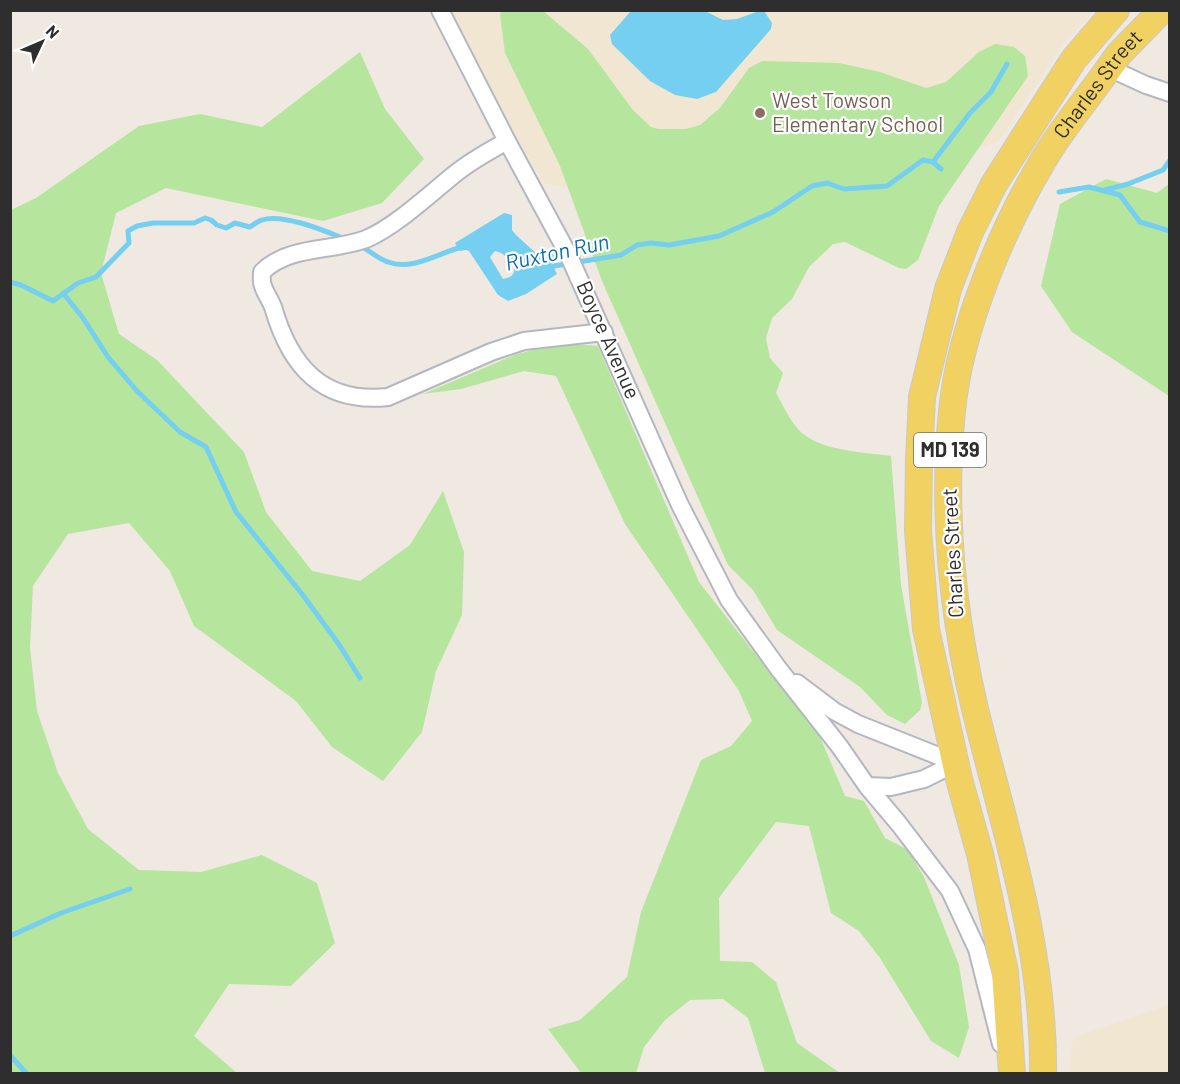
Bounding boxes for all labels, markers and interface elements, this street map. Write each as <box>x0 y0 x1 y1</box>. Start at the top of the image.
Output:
north arrow <box>12 12 72 72</box>
text: N <box>43 21 64 42</box>
street label: Charles Street <box>1047 24 1146 143</box>
place label: West Towson Elementary School <box>772 87 943 136</box>
marker: West Towson Elementary School <box>753 106 767 120</box>
water label: Ruxton Run <box>502 227 611 275</box>
street label: Boyce Avenue <box>572 277 647 402</box>
road number: MD 139 <box>914 433 986 467</box>
street label: Charles Street <box>936 488 967 619</box>

